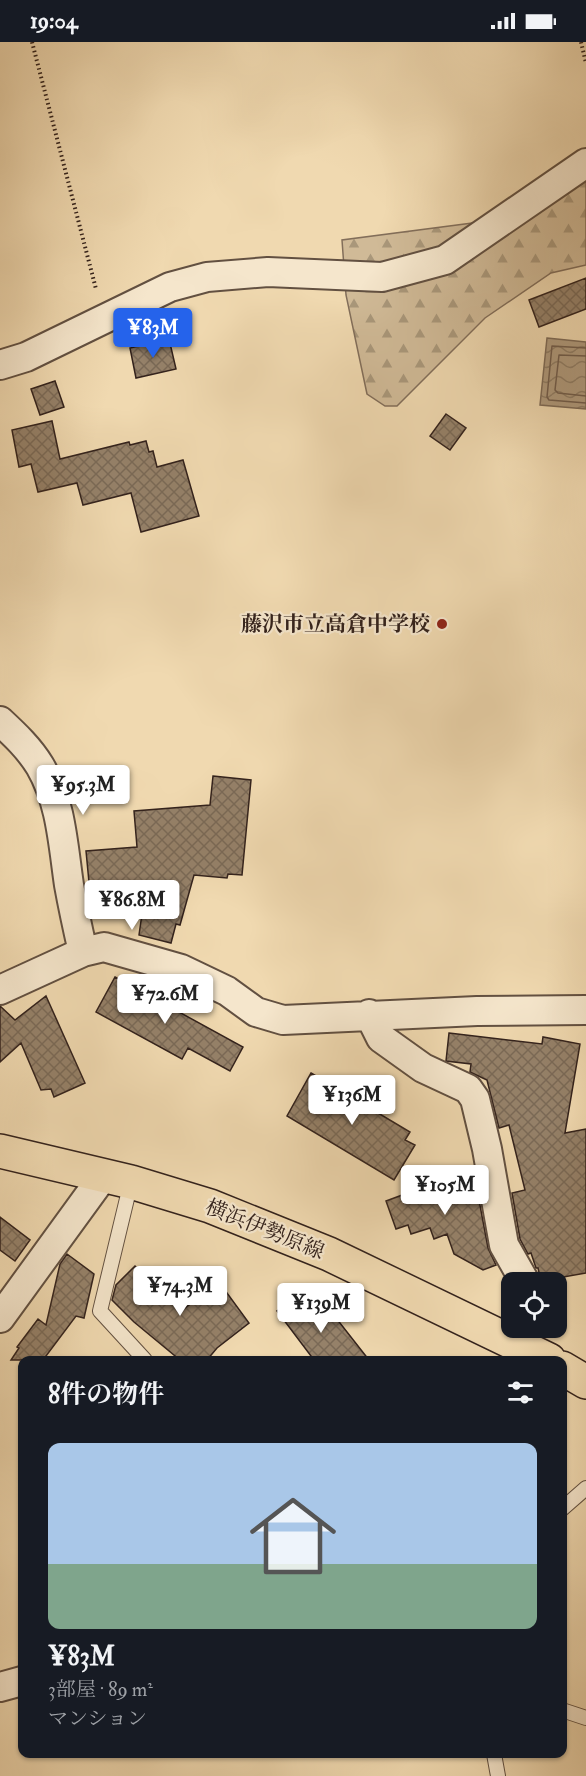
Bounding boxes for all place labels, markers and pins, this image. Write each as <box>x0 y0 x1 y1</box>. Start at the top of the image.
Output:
pin: ¥83M <box>117 308 189 359</box>
place label: 藤沢市立高倉中学校 <box>241 611 430 638</box>
marker: 藤沢市立高倉中学校 <box>435 617 449 631</box>
pin: ¥95.3M <box>34 765 132 816</box>
pin: ¥86.8M <box>83 880 181 931</box>
pin: ¥72.6M <box>116 974 214 1025</box>
pin: ¥136M <box>310 1075 394 1126</box>
pin: ¥105M <box>403 1165 487 1216</box>
pin: ¥74.3M <box>131 1266 229 1317</box>
pin: ¥139M <box>279 1283 363 1334</box>

